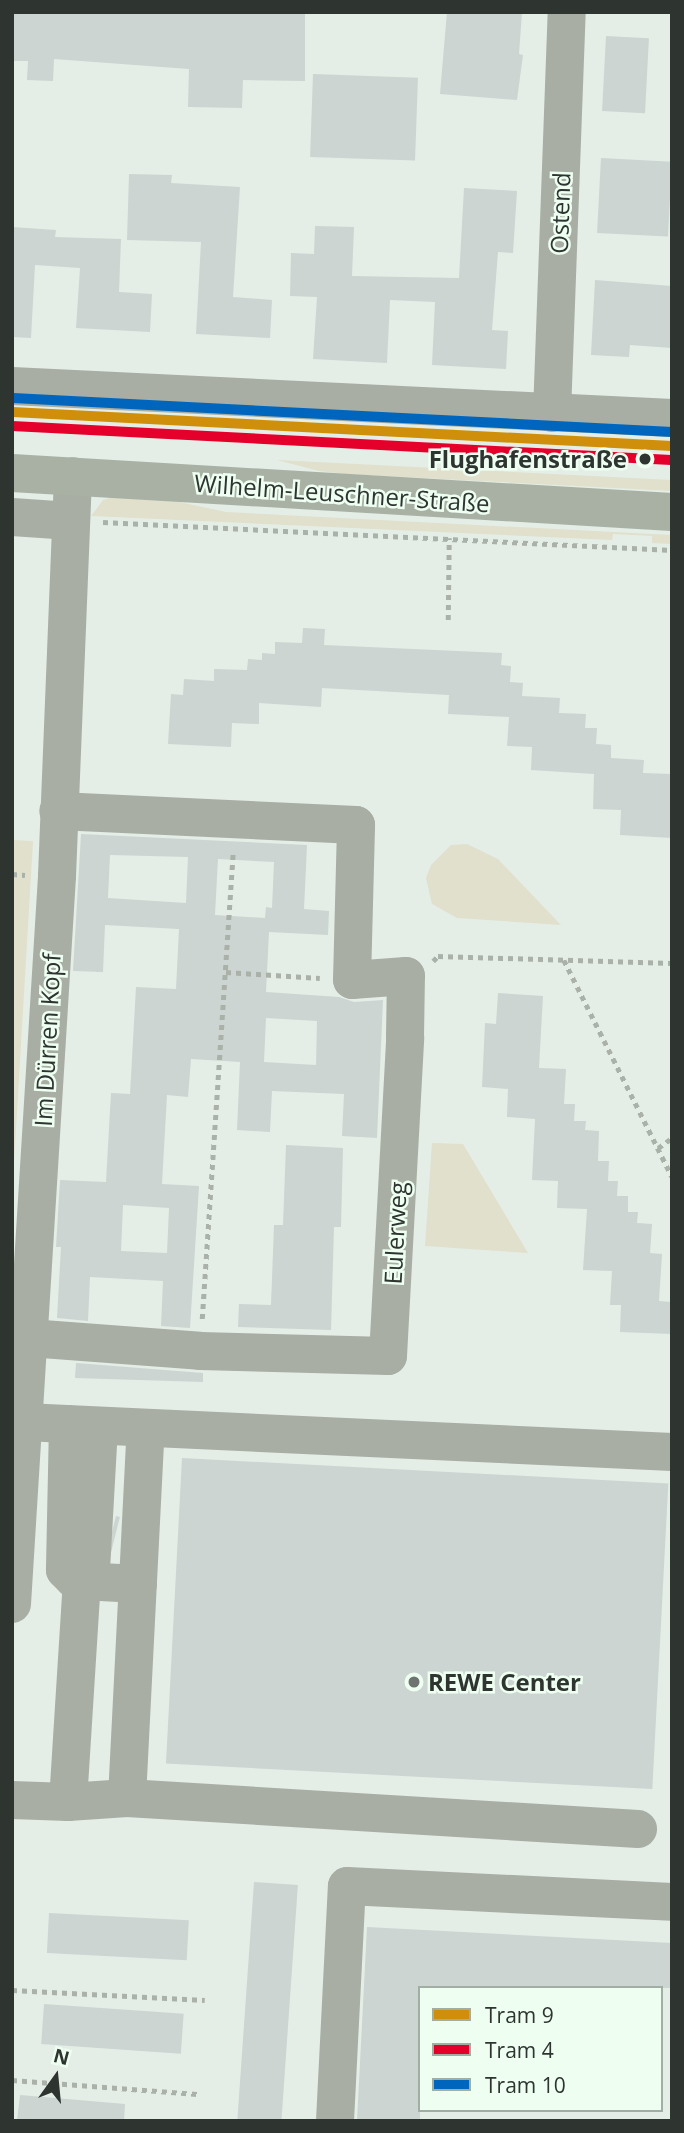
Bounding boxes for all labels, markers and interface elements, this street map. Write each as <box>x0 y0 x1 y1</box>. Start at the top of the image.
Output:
street label: Ostend <box>544 172 576 254</box>
place label: Flughafenstraße <box>429 445 627 473</box>
marker: Flughafenstraße <box>633 447 657 471</box>
street label: Wilhelm-Leuschner-Straße <box>193 468 491 518</box>
street label: Im Dürren Kopf <box>28 953 66 1127</box>
street label: Eulerweg <box>378 1181 412 1285</box>
place label: REWE Center <box>428 1668 581 1696</box>
marker: REWE Center <box>406 1674 422 1690</box>
legend <box>418 1986 663 2112</box>
text: Tram 9 <box>485 2001 554 2029</box>
text: Tram 4 <box>485 2036 554 2064</box>
north arrow <box>21 2042 91 2112</box>
text: N <box>51 2042 72 2071</box>
text: Tram 10 <box>485 2071 566 2099</box>

